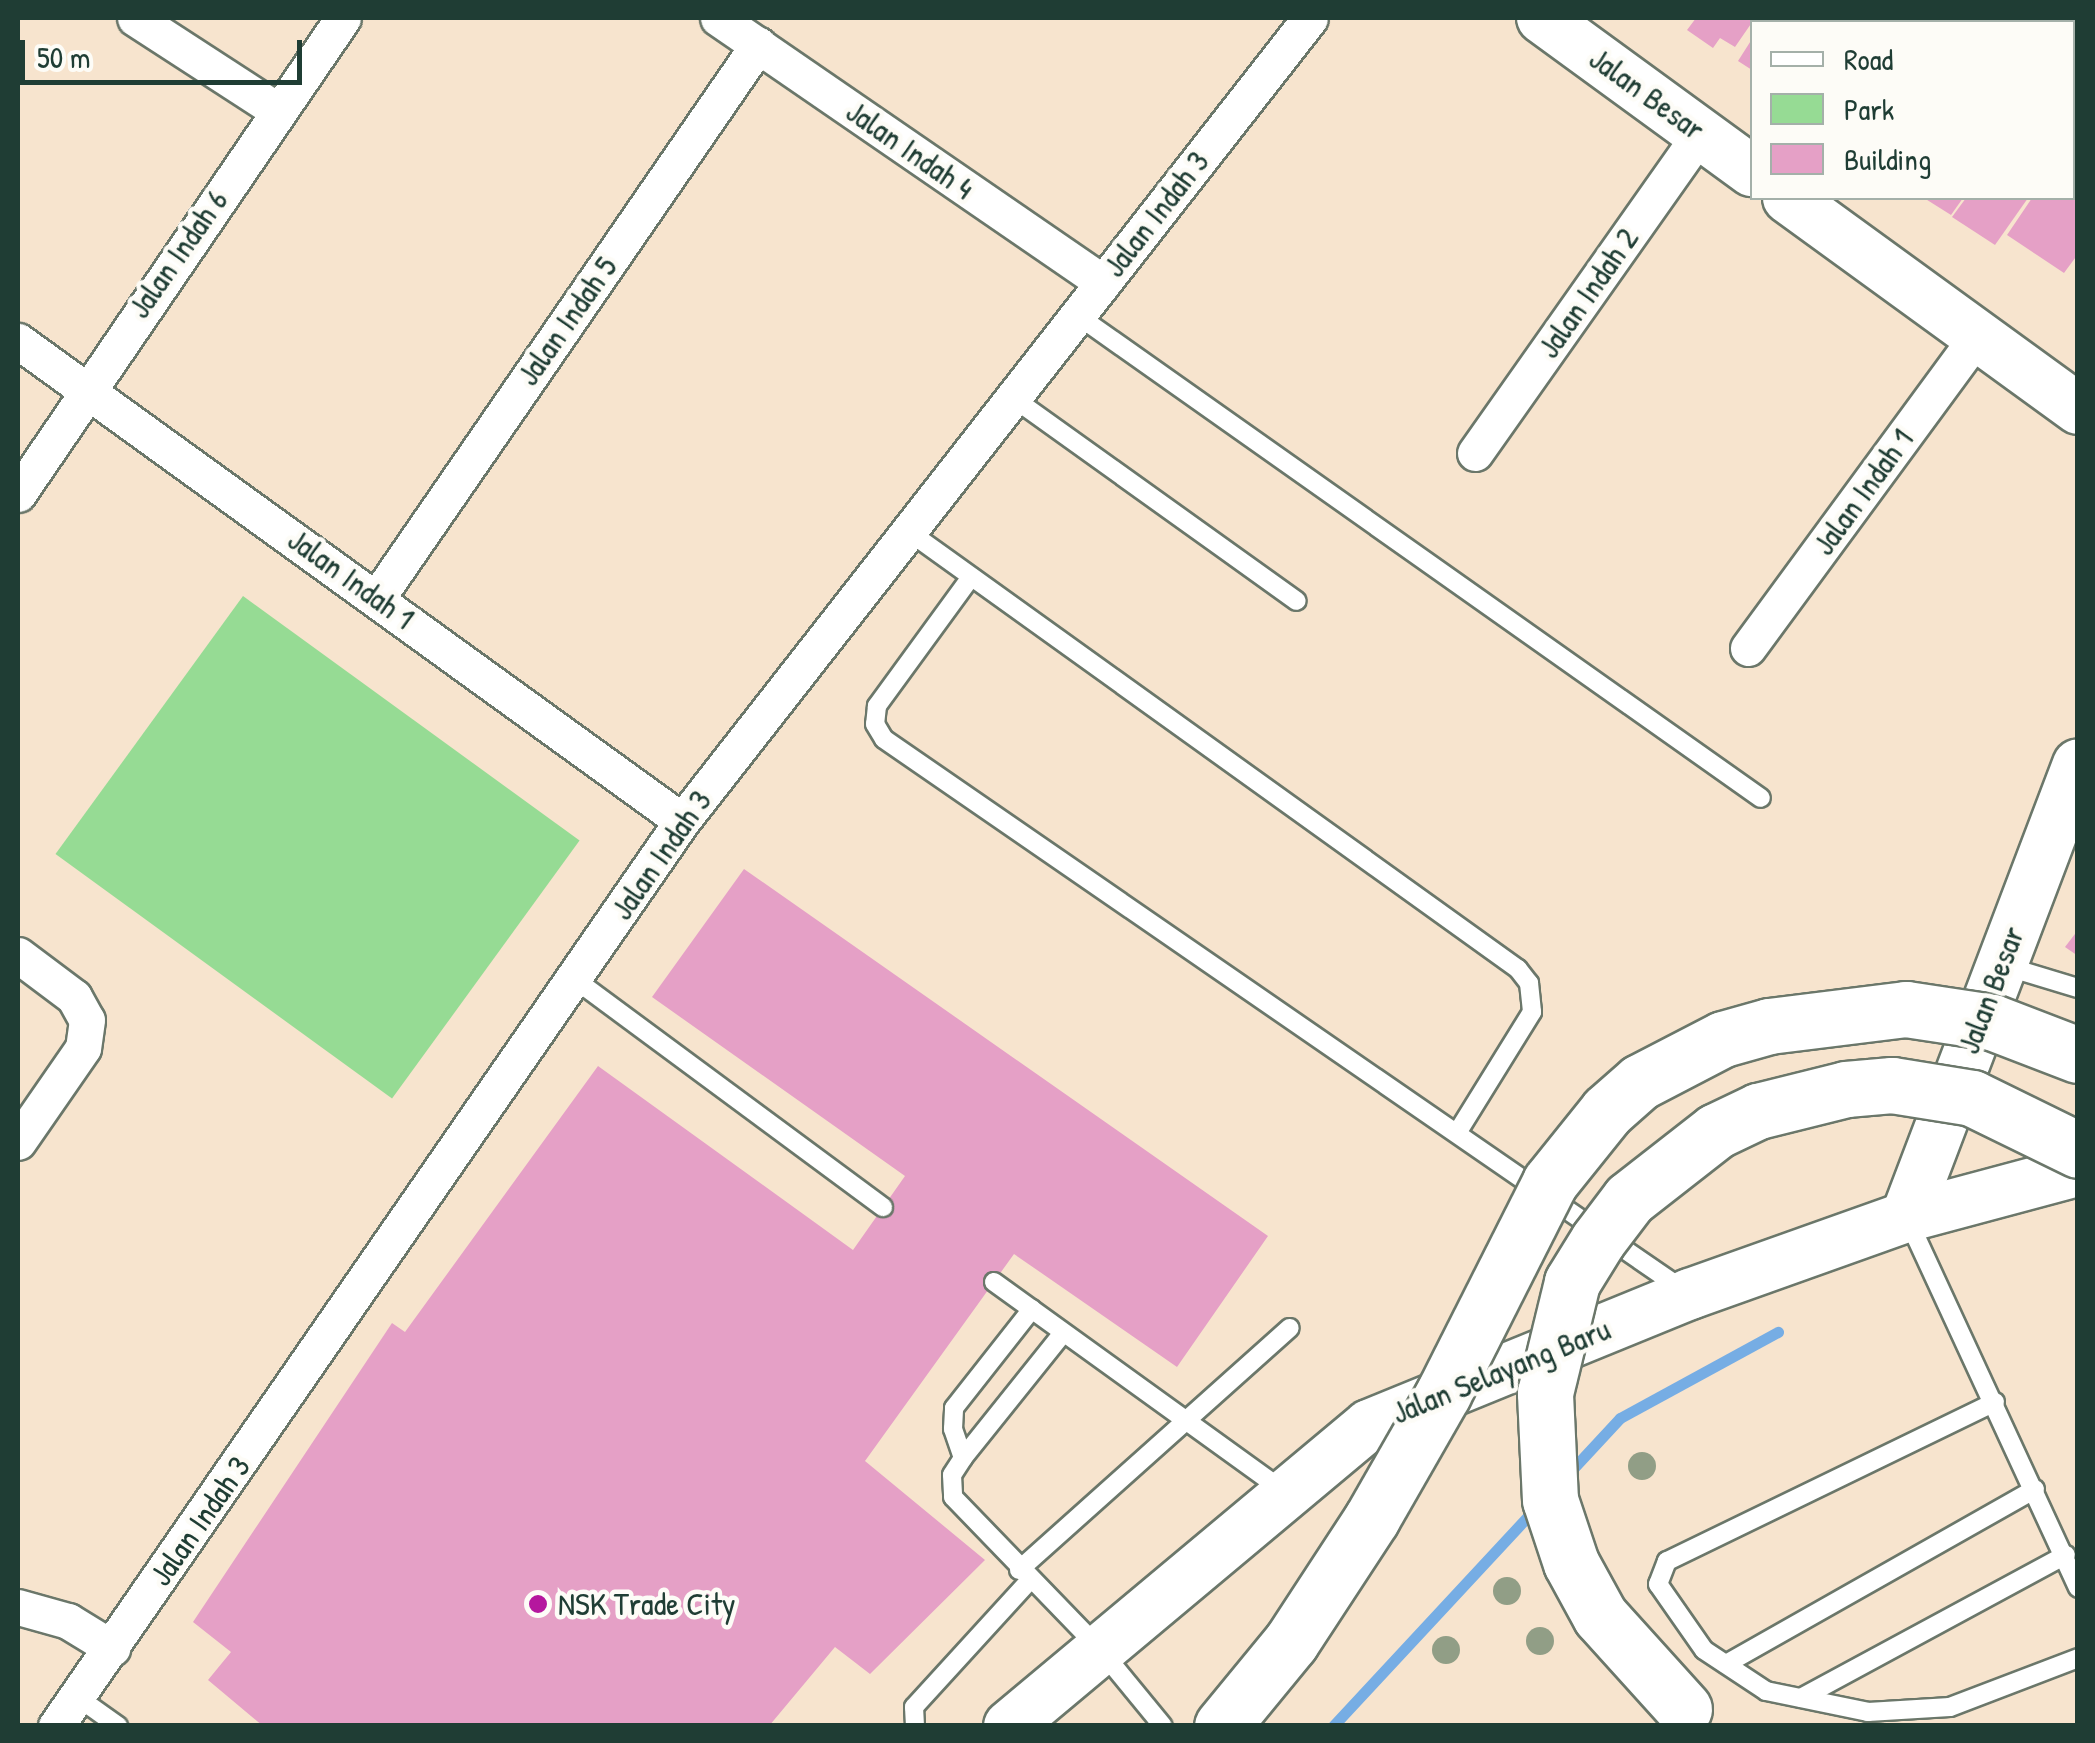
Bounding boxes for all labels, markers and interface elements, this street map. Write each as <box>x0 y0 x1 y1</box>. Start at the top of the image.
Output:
scale bar <box>25 20 308 82</box>
legend <box>1750 20 2075 200</box>
text: 50 m <box>37 37 90 77</box>
street label: Jalan Besar <box>1582 39 1712 149</box>
text: Road <box>1844 39 1893 79</box>
text: Park <box>1844 89 1894 129</box>
street label: Jalan Indah 4 <box>839 92 981 208</box>
text: Building <box>1844 139 1931 179</box>
street label: Jalan Indah 3 <box>1095 143 1217 285</box>
street label: Jalan Indah 6 <box>120 182 236 326</box>
street label: Jalan Indah 2 <box>1529 221 1647 365</box>
street label: Jalan Indah 5 <box>509 249 625 393</box>
street label: Jalan Indah 1 <box>1804 421 1922 563</box>
street label: Jalan Indah 1 <box>280 520 422 638</box>
street label: Jalan Indah 3 <box>602 783 720 927</box>
street label: Jalan Besar <box>1949 921 2033 1059</box>
street label: Jalan Selayang Baru <box>1386 1310 1616 1432</box>
street label: Jalan Indah 3 <box>141 1449 259 1593</box>
place label: NSK Trade City <box>558 1585 735 1623</box>
marker: NSK Trade City <box>527 1593 549 1615</box>

